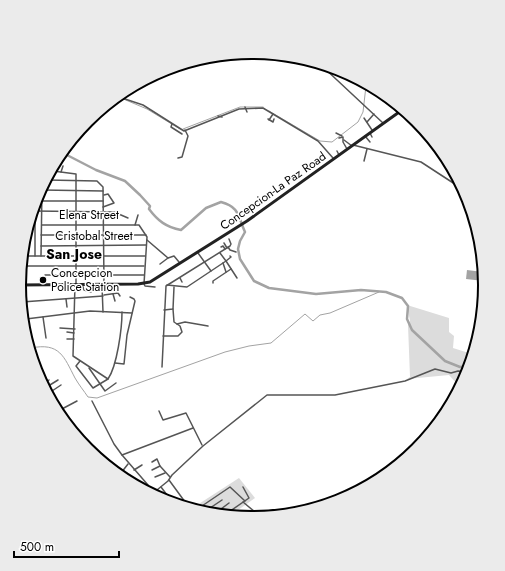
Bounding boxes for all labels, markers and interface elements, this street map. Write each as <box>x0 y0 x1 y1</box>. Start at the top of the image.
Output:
street label: Concepcion-La Paz Road <box>216 148 330 234</box>
street label: Elena Street <box>59 206 119 224</box>
street label: Cristobal Street <box>55 227 133 245</box>
district label: San Jose <box>46 244 102 264</box>
place label: Concepcion Police Station <box>51 264 119 296</box>
marker: Concepcion Police Station <box>38 275 48 285</box>
scale bar <box>14 533 119 559</box>
text: 500 m <box>20 538 54 556</box>

